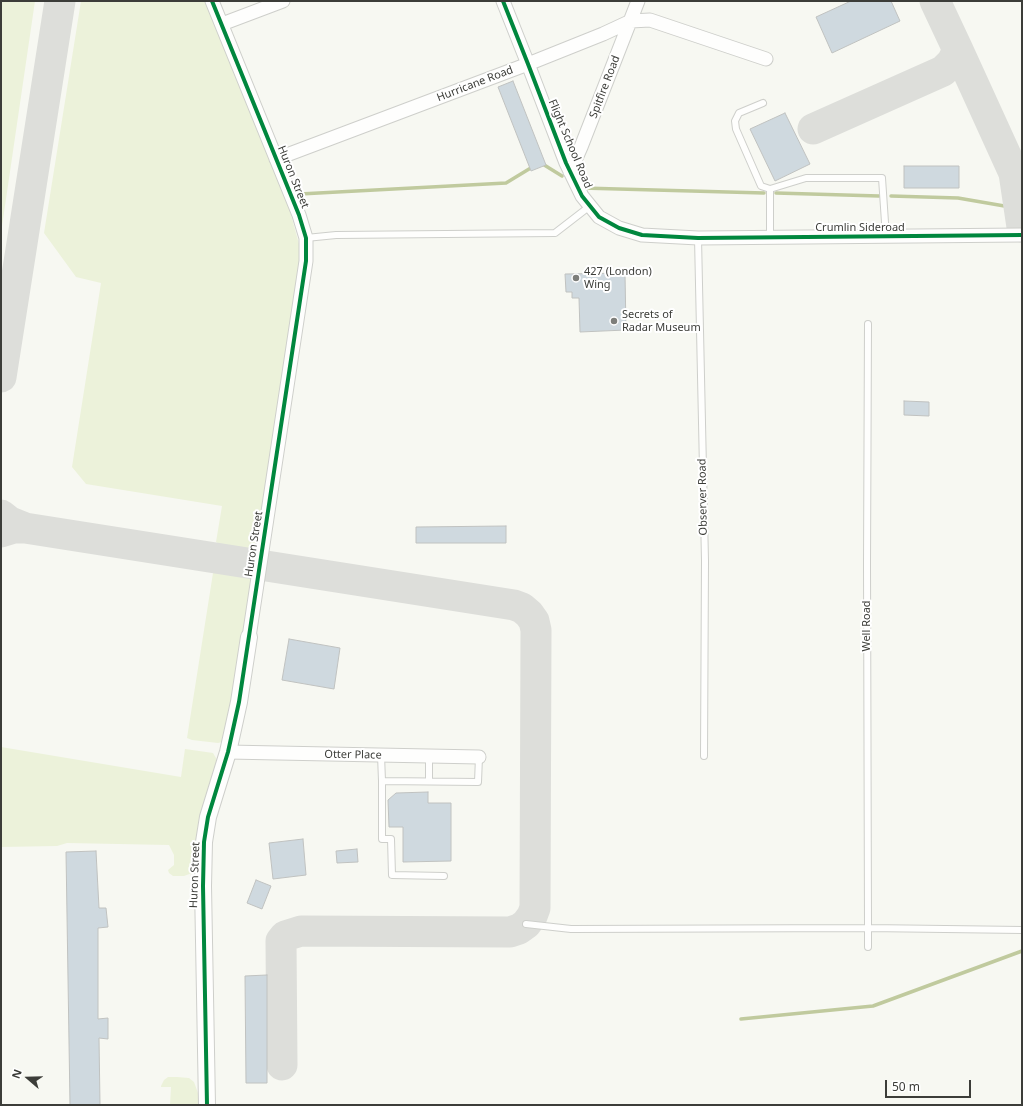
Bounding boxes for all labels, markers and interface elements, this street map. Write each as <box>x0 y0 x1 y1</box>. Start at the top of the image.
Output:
street label: Spitfire Road <box>587 54 623 120</box>
street label: Hurricane Road <box>435 63 515 105</box>
street label: Flight School Road <box>545 98 595 190</box>
street label: Huron Street <box>274 144 312 210</box>
street label: Crumlin Sideroad <box>815 221 905 235</box>
place label: 427 (London) Wing <box>584 265 652 291</box>
marker: 427 (London) Wing <box>571 273 581 283</box>
place label: Secrets of Radar Museum <box>622 308 701 334</box>
marker: Secrets of Radar Museum <box>609 316 619 326</box>
street label: Observer Road <box>696 458 710 536</box>
street label: Huron Street <box>242 510 266 578</box>
street label: Well Road <box>860 600 874 652</box>
street label: Otter Place <box>324 748 382 762</box>
street label: Huron Street <box>187 842 203 908</box>
north arrow <box>8 1058 48 1098</box>
text: N <box>8 1067 25 1081</box>
scale bar <box>887 1072 973 1098</box>
text: 50 m <box>892 1078 920 1095</box>

